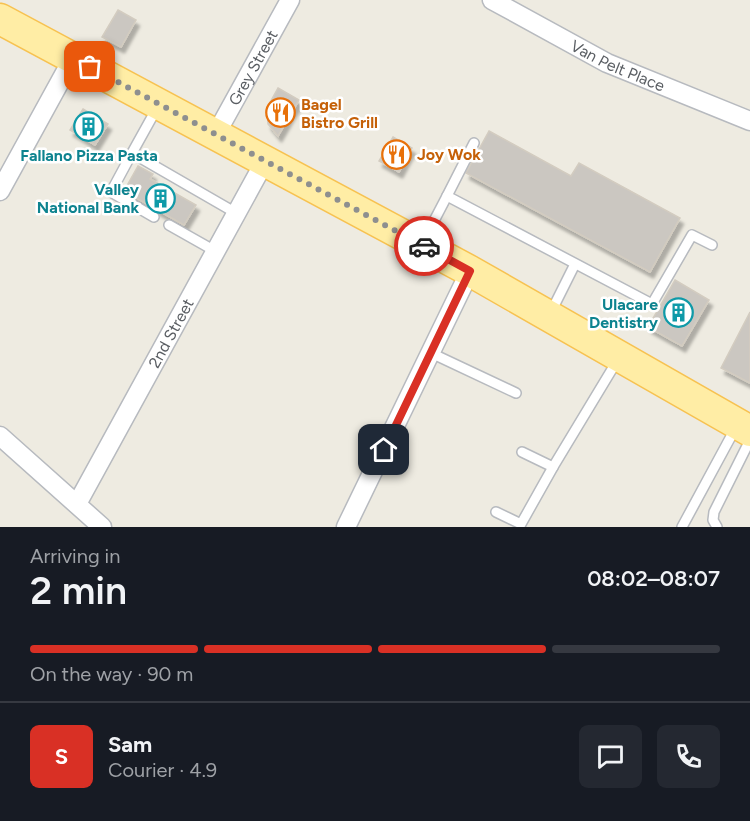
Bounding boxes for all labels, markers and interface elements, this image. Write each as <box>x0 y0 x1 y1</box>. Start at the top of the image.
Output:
street label: Grey Street <box>224 26 281 109</box>
street label: Van Pelt Place <box>568 36 668 95</box>
pin <box>64 41 115 92</box>
icon: bag <box>73 50 106 83</box>
place label: Bagel Bistro Grill <box>301 95 378 132</box>
restaurant icon: Bagel Bistro Grill <box>264 97 296 129</box>
building icon: Fallano Pizza Pasta <box>73 111 105 143</box>
restaurant icon: Joy Wok <box>380 138 412 170</box>
place label: Joy Wok <box>417 145 481 164</box>
place label: Fallano Pizza Pasta <box>20 146 158 165</box>
place label: Valley National Bank <box>37 180 140 217</box>
building icon: Valley National Bank <box>144 182 176 214</box>
courier <box>394 216 454 276</box>
icon: car <box>408 230 441 263</box>
street label: 2nd Street <box>144 295 197 371</box>
place label: Ulacare Dentistry <box>589 295 659 332</box>
building icon: Ulacare Dentistry <box>663 297 695 329</box>
pin <box>358 424 409 475</box>
icon: home <box>367 433 400 466</box>
text: Arriving in <box>30 544 120 568</box>
text: 08:02–08:07 <box>587 565 720 592</box>
text: 2 min <box>30 567 127 614</box>
text: On the way · 90 m <box>30 662 193 686</box>
button: chat <box>579 725 642 788</box>
button: phone <box>657 725 720 788</box>
text: Sam <box>108 731 152 758</box>
text: S <box>55 743 68 770</box>
text: Courier · 4.9 <box>108 758 217 782</box>

